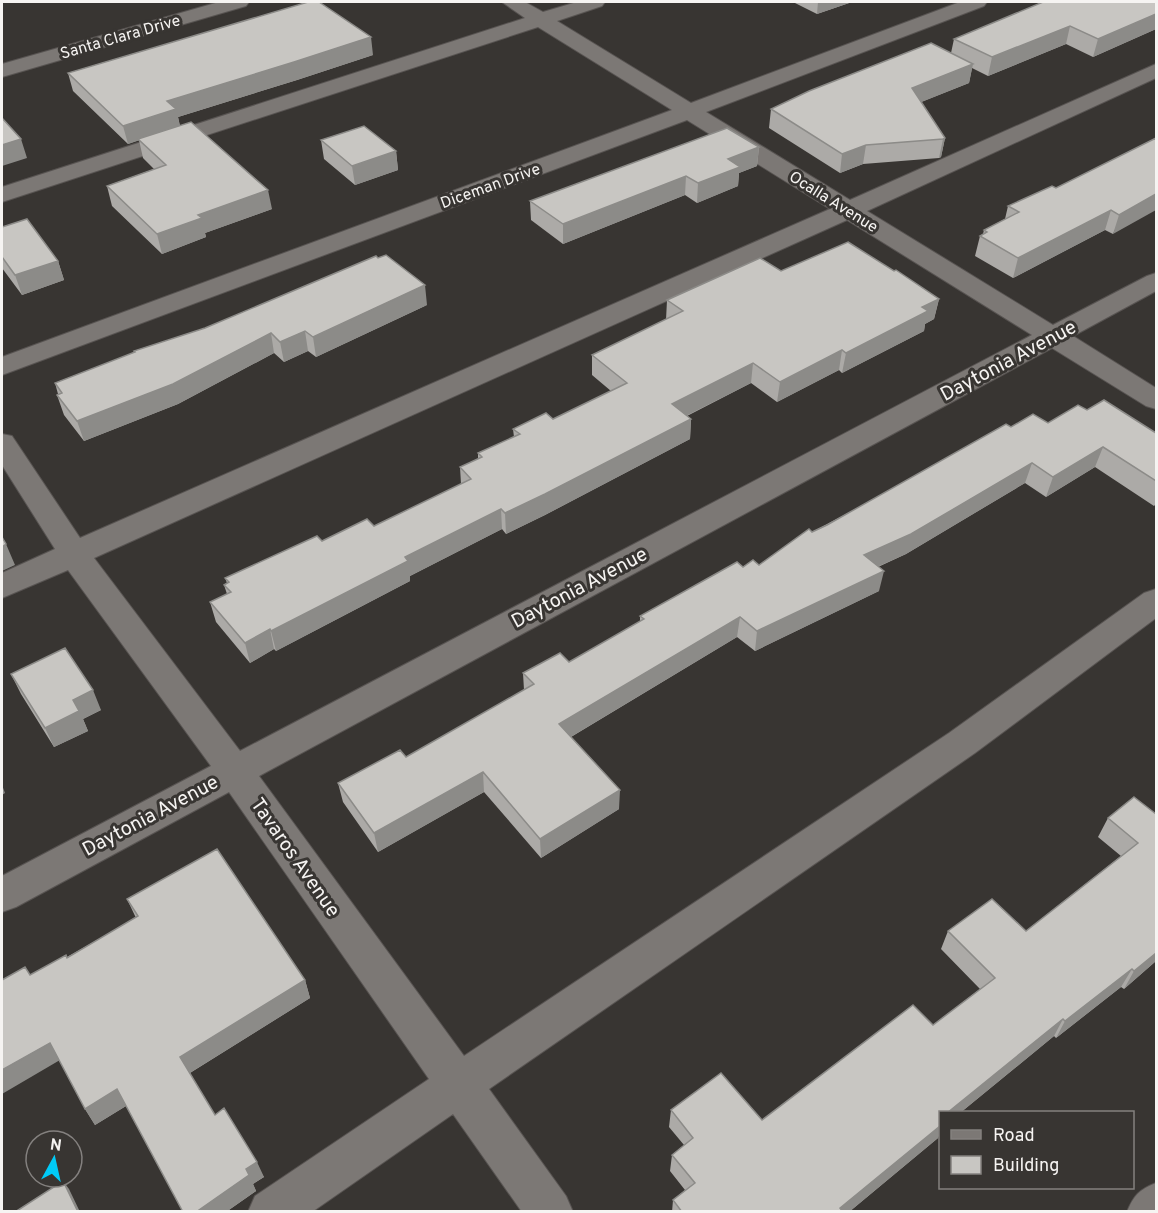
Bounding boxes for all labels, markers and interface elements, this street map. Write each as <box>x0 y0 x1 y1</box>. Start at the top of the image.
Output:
street label: Santa Clara Drive <box>58 11 183 65</box>
street label: Diceman Drive <box>438 160 543 214</box>
street label: Ocalla Avenue <box>785 167 881 238</box>
street label: Daytonia Avenue <box>936 315 1082 409</box>
street label: Daytonia Avenue <box>507 542 653 636</box>
street label: Daytonia Avenue <box>78 770 224 864</box>
street label: Tavaros Avenue <box>244 793 345 923</box>
legend <box>939 1111 1134 1189</box>
text: Road <box>993 1125 1035 1148</box>
north arrow <box>24 1129 84 1189</box>
text: N <box>49 1135 63 1157</box>
text: Building <box>993 1155 1059 1178</box>

